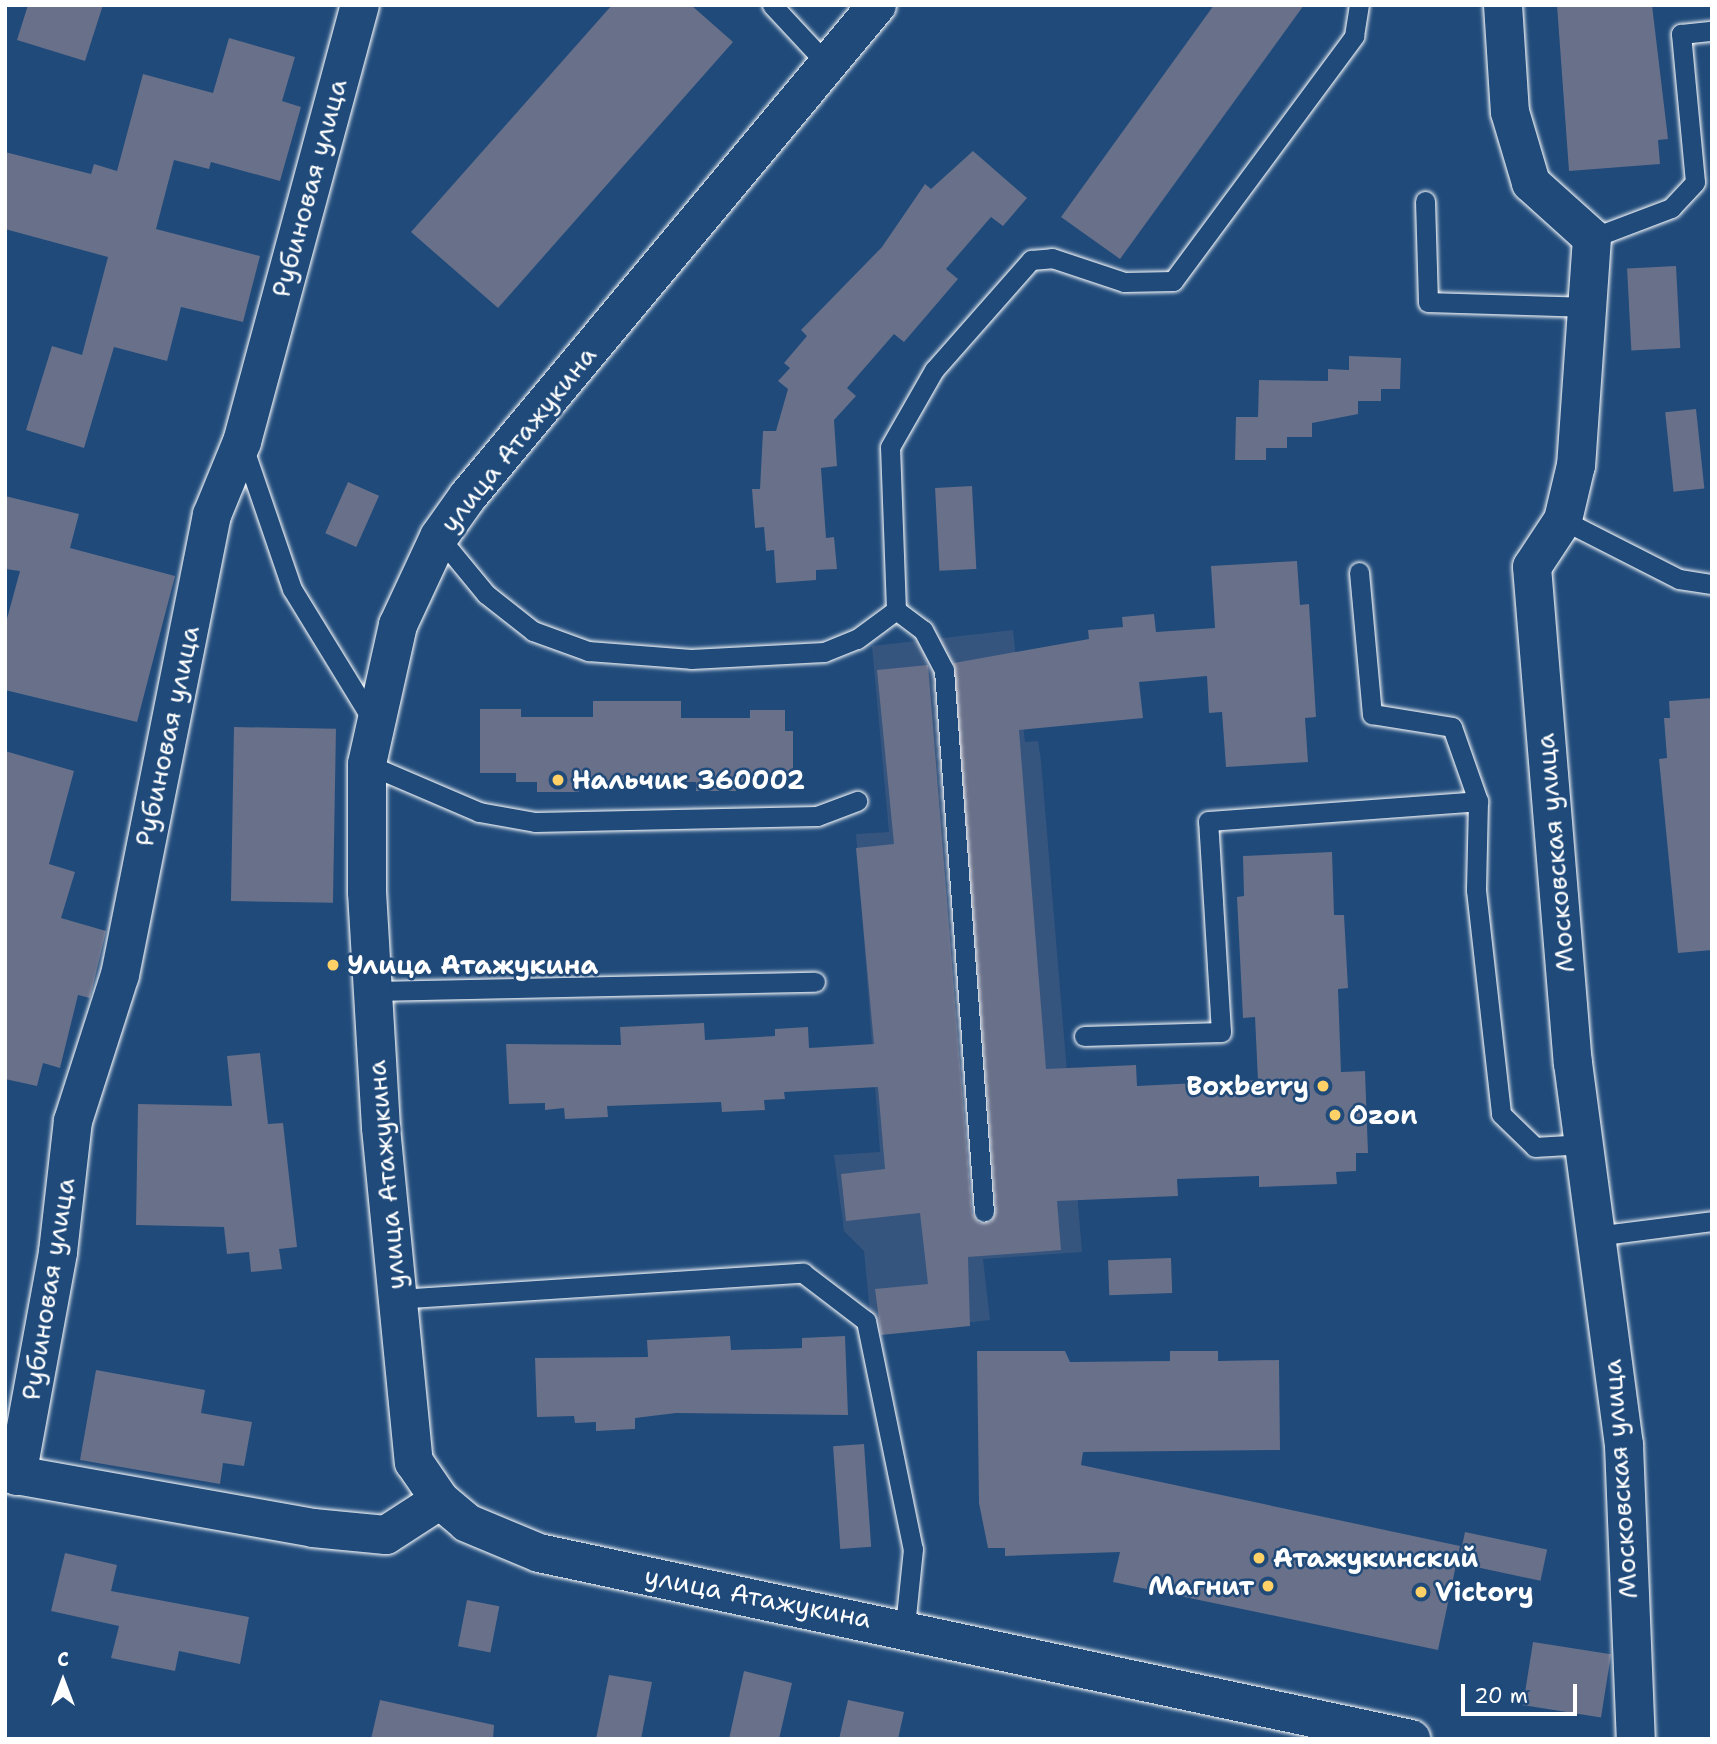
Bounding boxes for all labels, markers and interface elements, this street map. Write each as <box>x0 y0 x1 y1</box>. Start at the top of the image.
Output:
street label: Рубиновая улица <box>265 75 353 301</box>
street label: улица Атажукина <box>433 340 603 538</box>
street label: Рубиновая улица <box>128 623 206 849</box>
street label: Московская улица <box>1529 732 1581 974</box>
place label: Нальчик 360002 <box>572 764 805 796</box>
marker: Нальчик 360002 <box>550 772 566 788</box>
place label: Улица Атажукина <box>347 949 598 981</box>
marker: Улица Атажукина <box>325 957 341 973</box>
street label: улица Атажукина <box>360 1059 412 1291</box>
place label: Boxberry <box>1186 1070 1309 1102</box>
marker: Boxberry <box>1315 1078 1331 1094</box>
place label: Ozon <box>1349 1099 1418 1131</box>
marker: Ozon <box>1327 1107 1343 1123</box>
street label: Рубиновая улица <box>15 1176 81 1402</box>
street label: Московская улица <box>1596 1358 1644 1600</box>
place label: Атажукинский <box>1273 1542 1478 1574</box>
marker: Атажукинский <box>1251 1550 1267 1566</box>
street label: улица Атажукина <box>642 1560 874 1634</box>
place label: Магнит <box>1148 1570 1254 1602</box>
place label: Victory <box>1435 1576 1534 1608</box>
marker: Магнит <box>1260 1578 1276 1594</box>
marker: Victory <box>1413 1584 1429 1600</box>
north arrow <box>28 1646 98 1716</box>
text: С <box>57 1647 69 1672</box>
scale bar <box>1465 1670 1580 1714</box>
text: 20 m <box>1474 1682 1528 1710</box>

